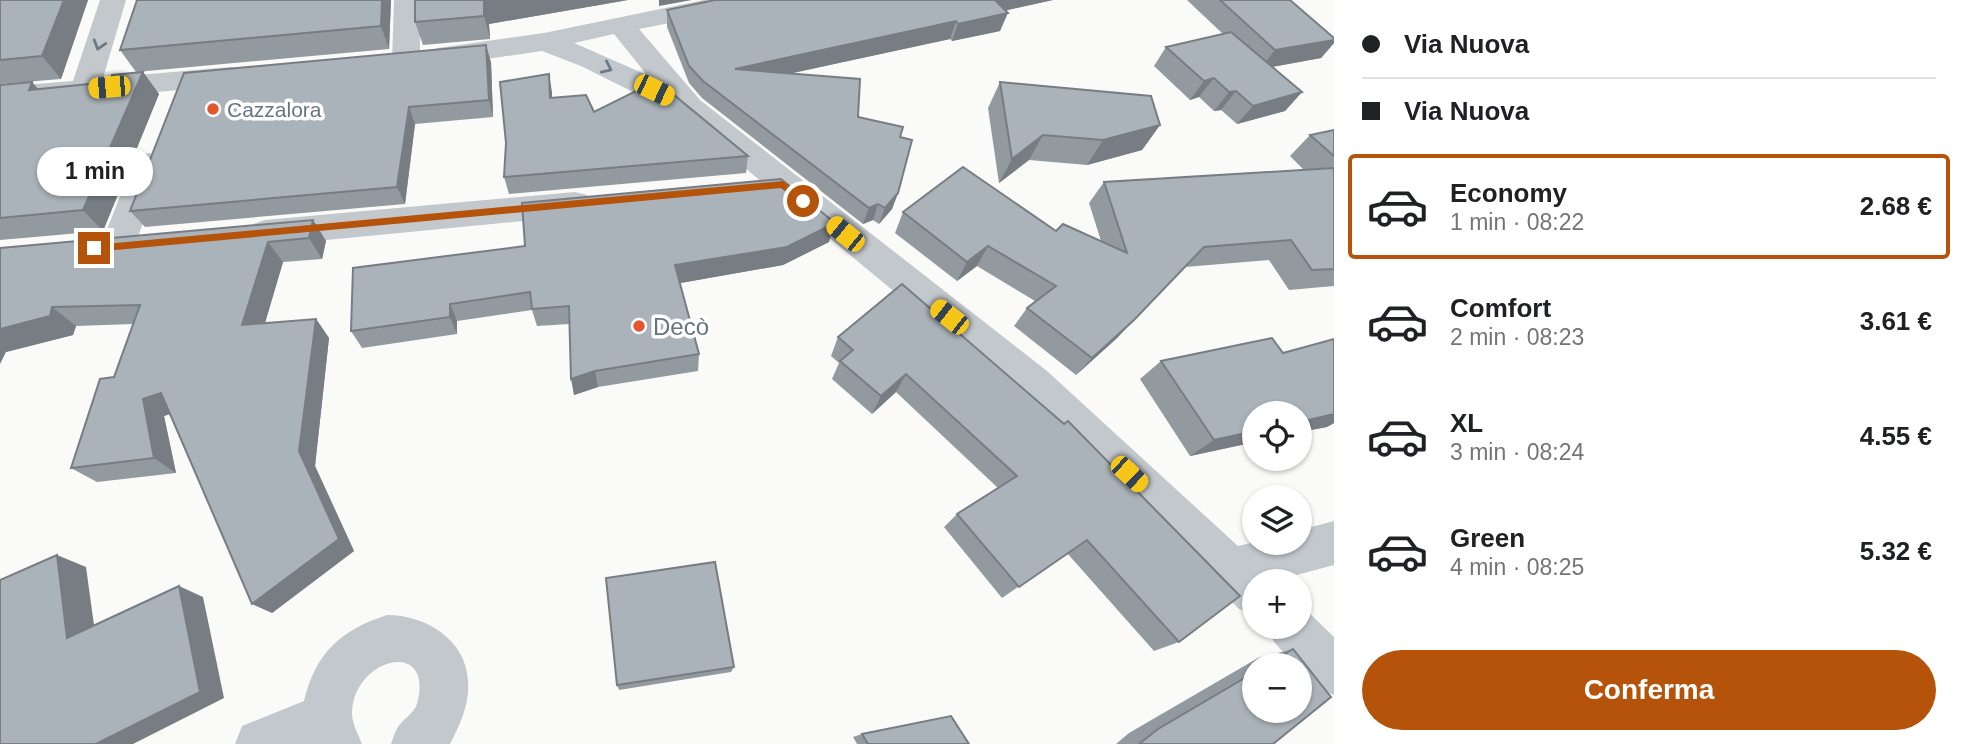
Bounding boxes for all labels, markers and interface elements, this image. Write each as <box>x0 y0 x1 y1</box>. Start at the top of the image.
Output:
text: Via Nuova <box>1404 29 1529 59</box>
one-way arrow <box>92 38 107 50</box>
one-way arrow <box>600 60 612 74</box>
car <box>631 71 678 109</box>
car <box>88 75 131 99</box>
text: Via Nuova <box>1404 96 1529 126</box>
place label: Cazzalora <box>227 98 322 121</box>
marker: Cazzalora <box>205 101 221 117</box>
callout: 1 min <box>36 146 152 196</box>
text: 1 min <box>65 158 125 184</box>
icon: car <box>1366 175 1429 238</box>
text: Economy <box>1450 178 1567 208</box>
route start <box>787 185 819 217</box>
text: 2.68 € <box>1860 191 1932 221</box>
text: 1 min · 08:22 <box>1450 209 1584 235</box>
car <box>823 213 868 255</box>
route end <box>78 232 110 264</box>
icon: car <box>1366 290 1429 353</box>
text: Comfort <box>1450 293 1551 323</box>
car <box>926 296 973 338</box>
text: 3.61 € <box>1860 306 1932 336</box>
place label: Decò <box>653 313 709 340</box>
marker: Decò <box>631 318 647 334</box>
text: 2 min · 08:23 <box>1450 324 1584 350</box>
map controls <box>1242 401 1312 723</box>
button: locate <box>1242 401 1312 471</box>
icon: car <box>1366 405 1429 468</box>
text: XL <box>1450 408 1483 438</box>
text: 4.55 € <box>1860 421 1932 451</box>
text: 3 min · 08:24 <box>1450 439 1584 465</box>
car <box>1107 452 1152 496</box>
button: layers <box>1242 485 1312 555</box>
icon: car <box>1366 520 1429 583</box>
text: Green <box>1450 523 1525 553</box>
text: 5.32 € <box>1860 536 1932 566</box>
text: 4 min · 08:25 <box>1450 554 1584 580</box>
button: + <box>1242 569 1312 639</box>
button: Conferma <box>1362 650 1936 730</box>
button: − <box>1242 653 1312 723</box>

